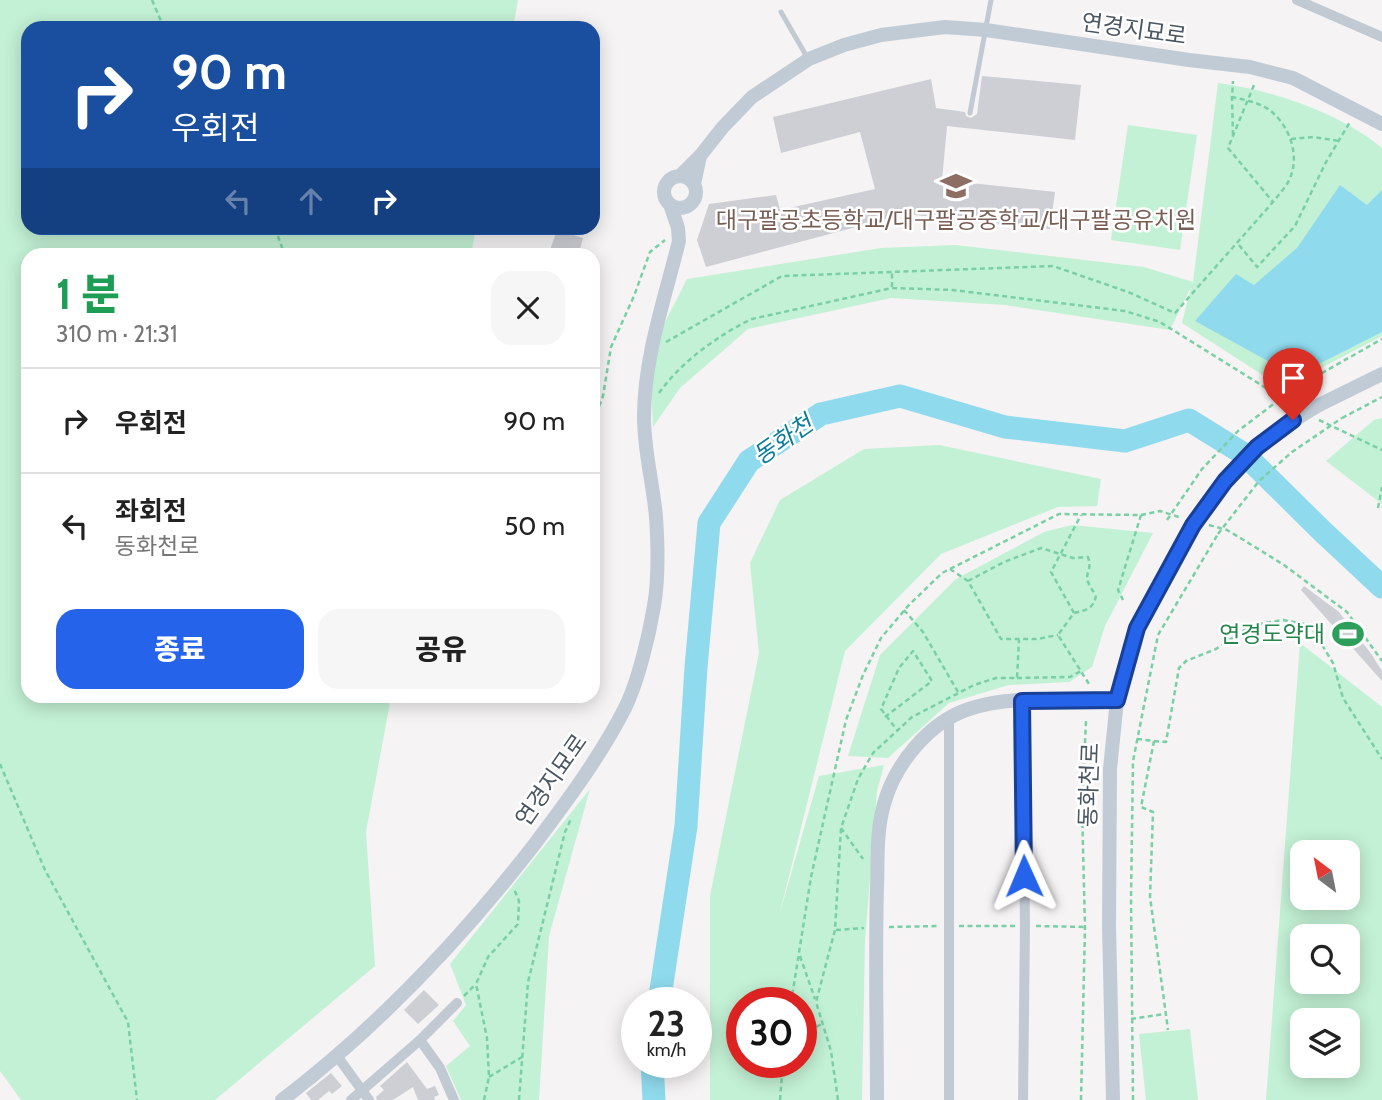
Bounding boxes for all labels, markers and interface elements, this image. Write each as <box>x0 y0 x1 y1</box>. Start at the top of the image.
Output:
street label: 연경지묘로 <box>1080 8 1188 50</box>
text: 90 m <box>171 42 287 101</box>
icon: right <box>56 49 147 140</box>
text: 우회전 <box>171 108 259 147</box>
school or university icon: 대구팔공초등학교/대구팔공중학교/대구팔공유치원 <box>939 169 973 203</box>
icon: left <box>219 182 257 220</box>
icon: ahead <box>292 182 330 220</box>
icon: right <box>365 182 403 220</box>
place label: 대구팔공초등학교/대구팔공중학교/대구팔공유치원 <box>716 206 1196 234</box>
text: 1 분 <box>56 268 120 320</box>
button: close <box>491 271 565 345</box>
text: 310 m · 21:31 <box>56 320 177 348</box>
pin <box>1263 348 1323 420</box>
icon: arrive <box>1274 359 1312 397</box>
icon: right <box>56 402 94 440</box>
text: 90 m <box>503 405 565 437</box>
text: 우회전 <box>115 407 187 439</box>
water label: 동화천 <box>747 407 821 470</box>
text: 좌회전 <box>115 495 187 527</box>
icon: left <box>56 507 94 545</box>
text: 50 m <box>504 510 565 542</box>
text: 동화천로 <box>115 532 200 560</box>
button: 종료 <box>56 609 304 689</box>
button: 공유 <box>318 609 565 689</box>
sports icon: 연경도약대 <box>1331 617 1365 651</box>
place label: 연경도약대 <box>1219 620 1325 648</box>
street label: 연경지묘로 <box>509 729 593 831</box>
street label: 동화천로 <box>1074 742 1104 828</box>
position arrow <box>987 839 1061 913</box>
north arrow <box>1290 840 1360 910</box>
map controls <box>1290 840 1360 1078</box>
button: search <box>1290 924 1360 994</box>
speed limit sign: 30 <box>726 987 817 1078</box>
text: 23 <box>648 1002 685 1045</box>
button: layers <box>1290 1008 1360 1078</box>
text: km/h <box>647 1039 686 1061</box>

